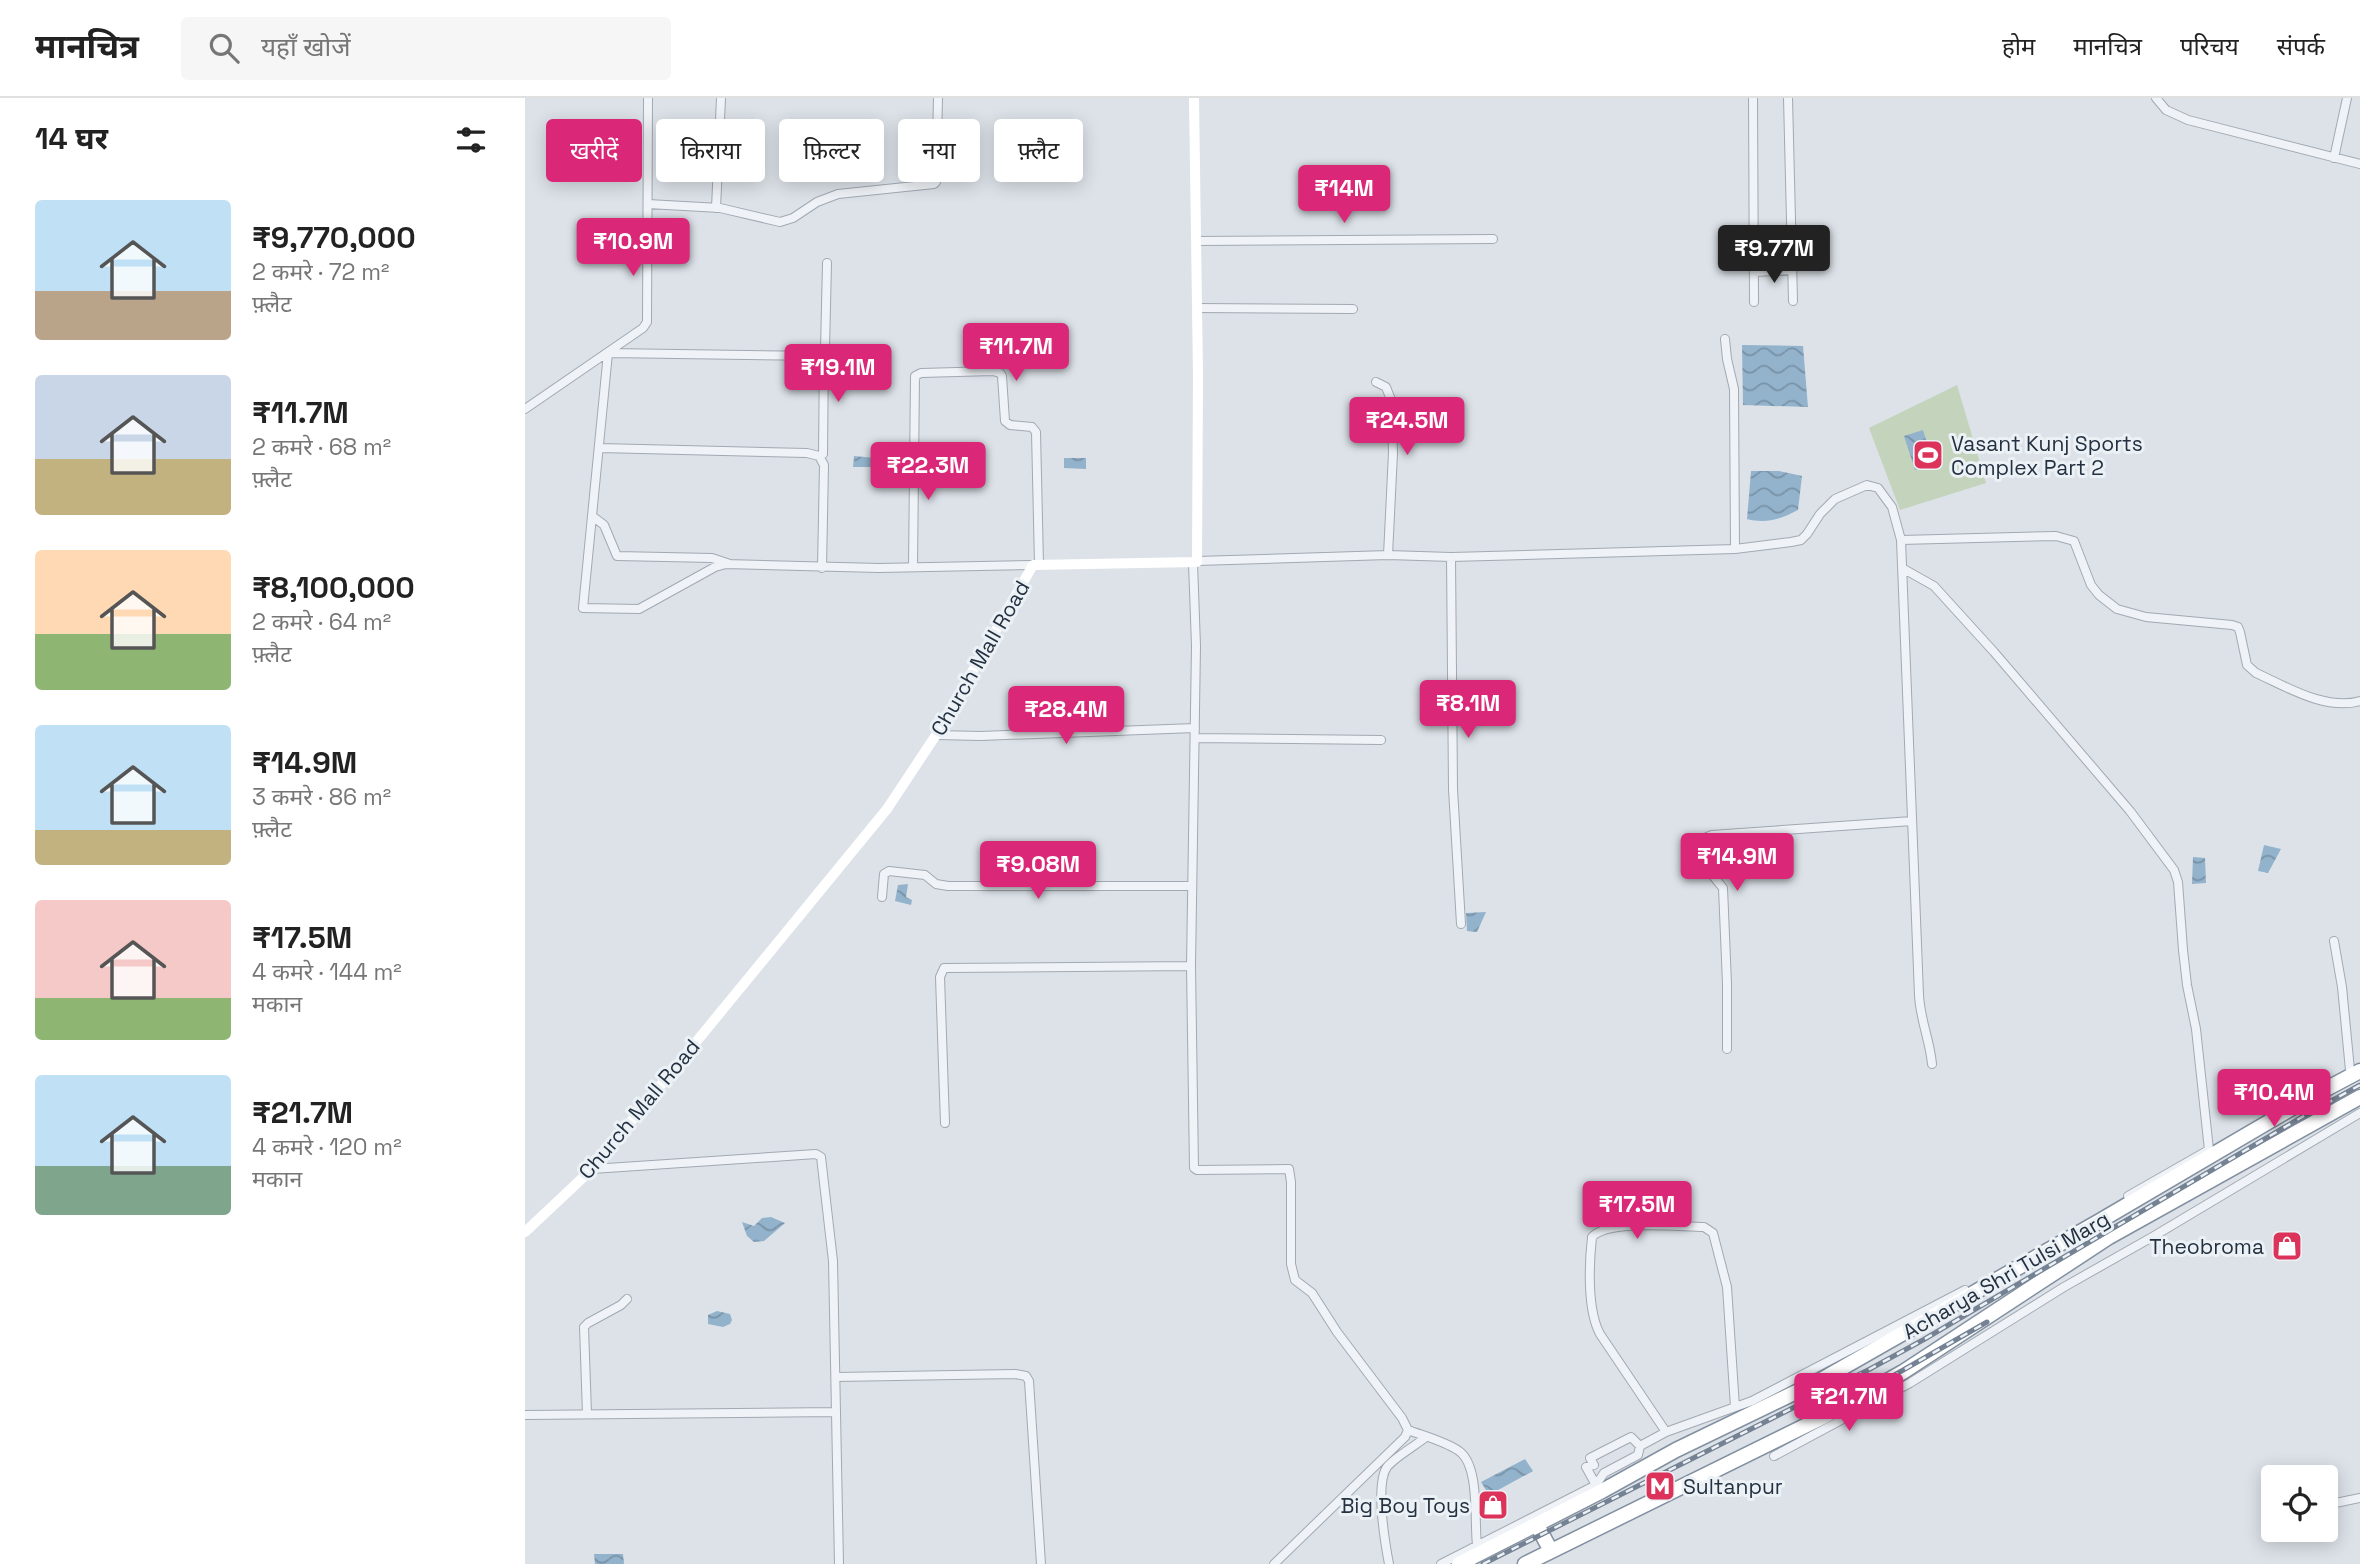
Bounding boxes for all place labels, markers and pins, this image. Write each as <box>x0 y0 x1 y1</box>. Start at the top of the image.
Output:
pin: ₹14M <box>1303 166 1385 225</box>
pin: ₹10.9M <box>576 218 690 278</box>
pin: ₹9.77M <box>1717 226 1831 285</box>
pin: ₹11.7M <box>959 324 1073 383</box>
pin: ₹19.1M <box>781 344 895 404</box>
pin: ₹24.5M <box>1350 398 1464 457</box>
place label: Vasant Kunj Sports Complex Part 2 <box>1951 430 2143 481</box>
sports icon: Vasant Kunj Sports Complex Part 2 <box>1911 438 1945 472</box>
pin: ₹22.3M <box>871 442 985 502</box>
pin: ₹8.1M <box>1419 680 1517 740</box>
pin: ₹28.4M <box>1009 686 1123 746</box>
pin: ₹14.9M <box>1680 834 1794 893</box>
pin: ₹9.08M <box>981 842 1095 901</box>
pin: ₹10.4M <box>2217 1070 2331 1129</box>
pin: ₹17.5M <box>1580 1182 1694 1241</box>
shop icon: Theobroma <box>2270 1229 2304 1263</box>
place label: Theobroma <box>2149 1233 2264 1260</box>
pin: ₹21.7M <box>1792 1374 1906 1433</box>
metro station icon: Sultanpur <box>1643 1469 1677 1503</box>
place label: Sultanpur <box>1683 1473 1783 1500</box>
shop icon: Big Boy Toys <box>1476 1488 1510 1522</box>
place label: Big Boy Toys <box>1340 1492 1470 1519</box>

